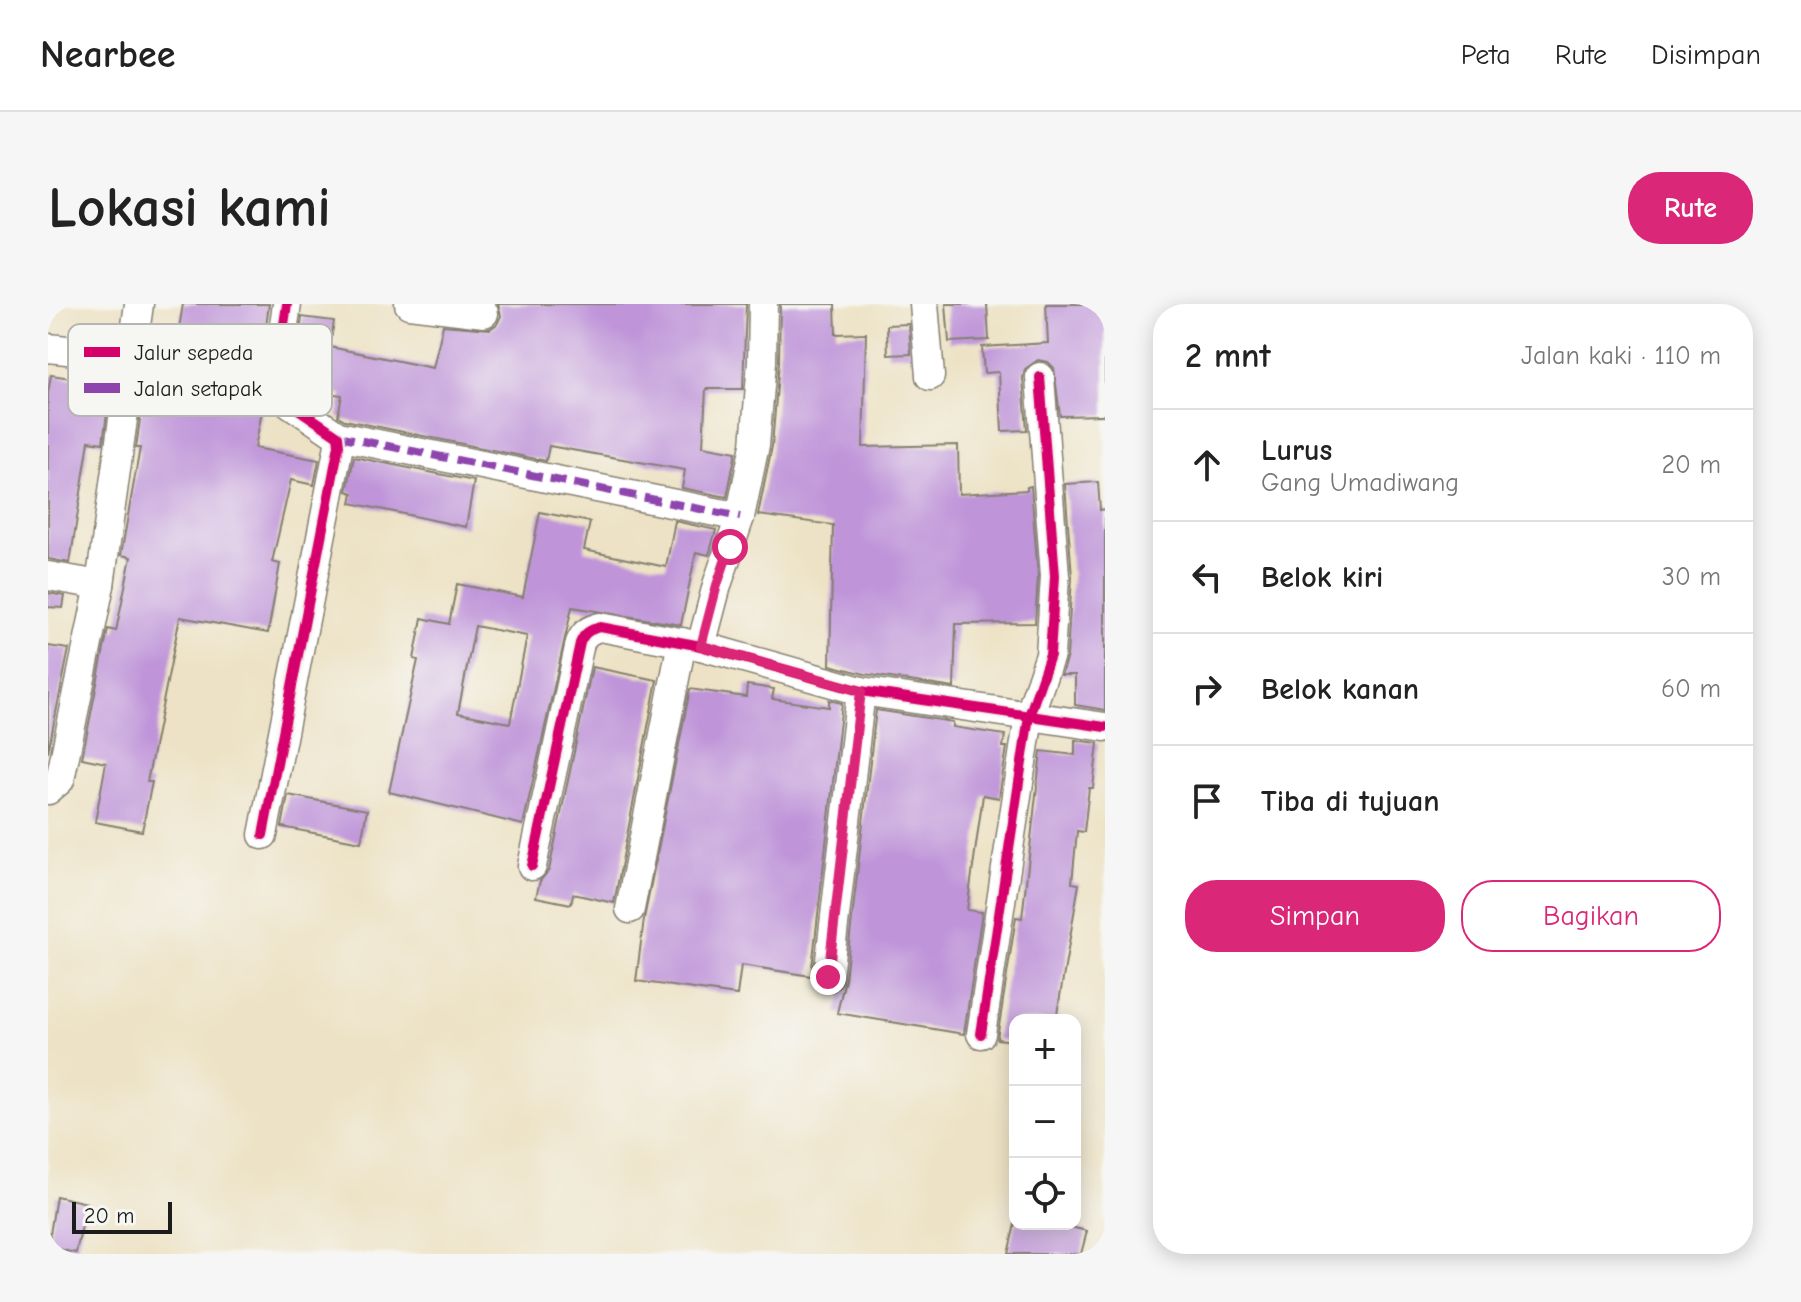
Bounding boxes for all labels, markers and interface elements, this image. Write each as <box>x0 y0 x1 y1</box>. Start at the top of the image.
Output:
text: Nearbee <box>40 33 175 77</box>
text: Peta <box>1461 39 1511 71</box>
text: Rute <box>1555 39 1607 71</box>
text: Disimpan <box>1651 39 1761 71</box>
button: Rute <box>1628 172 1753 244</box>
text: Lokasi kami <box>48 176 331 240</box>
legend <box>68 324 332 416</box>
text: 2 mnt <box>1185 336 1271 376</box>
text: Jalur sepeda <box>134 340 253 366</box>
text: Jalan kaki · 110 m <box>1521 341 1721 371</box>
text: Jalan setapak <box>134 376 262 402</box>
text: Lurus <box>1261 433 1332 468</box>
icon: ahead <box>1185 443 1229 487</box>
text: 20 m <box>1661 450 1721 480</box>
text: Gang Umadiwang <box>1261 468 1459 498</box>
route start <box>712 529 748 565</box>
icon: left <box>1185 555 1229 599</box>
text: Belok kiri <box>1261 560 1383 595</box>
text: 30 m <box>1662 562 1721 592</box>
icon: right <box>1185 667 1229 711</box>
text: Belok kanan <box>1261 672 1419 707</box>
text: 60 m <box>1661 674 1721 704</box>
icon: arrive <box>1185 779 1229 823</box>
text: Tiba di tujuan <box>1261 784 1440 819</box>
button: Simpan <box>1185 880 1445 952</box>
button: Bagikan <box>1461 880 1721 952</box>
route end <box>810 959 846 995</box>
map controls <box>1009 1014 1081 1230</box>
button: + <box>1009 1014 1081 1086</box>
button: − <box>1009 1086 1081 1158</box>
button: locate <box>1009 1158 1081 1230</box>
scale bar <box>72 1198 172 1234</box>
text: 20 m <box>84 1203 134 1229</box>

